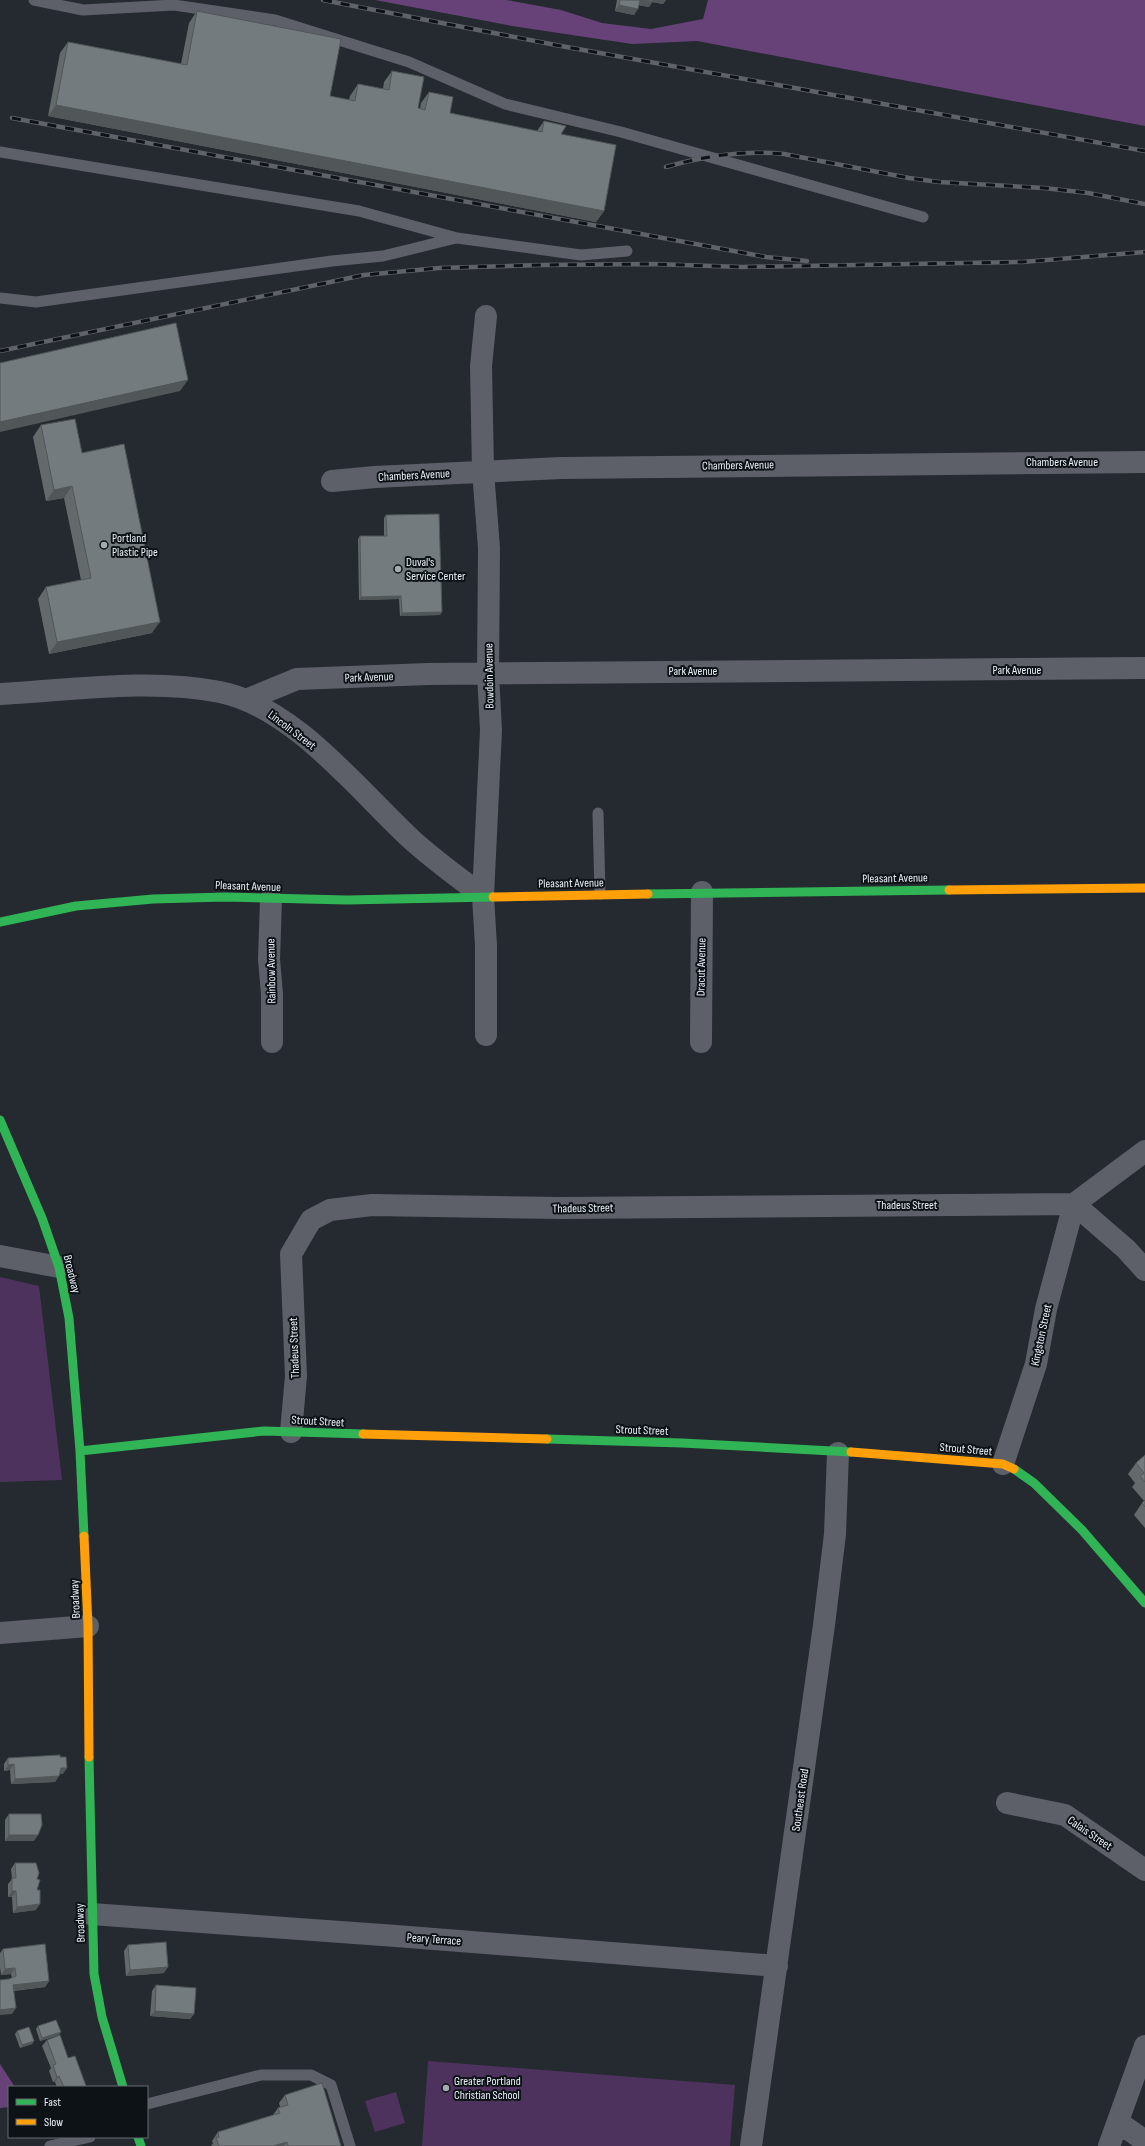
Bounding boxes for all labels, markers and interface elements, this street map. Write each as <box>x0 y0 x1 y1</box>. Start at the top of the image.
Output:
street label: Chambers Avenue <box>1026 455 1098 470</box>
street label: Chambers Avenue <box>702 457 774 474</box>
street label: Chambers Avenue <box>378 466 450 485</box>
place label: Portland Plastic Pipe <box>112 531 158 560</box>
marker: Portland Plastic Pipe <box>99 540 109 550</box>
place label: Duval's Service Center <box>406 555 466 584</box>
marker: Duval's Service Center <box>393 564 403 574</box>
street label: Bowdoin Avenue <box>481 643 498 709</box>
street label: Park Avenue <box>993 663 1042 678</box>
street label: Park Avenue <box>669 664 718 679</box>
street label: Park Avenue <box>344 669 394 686</box>
street label: Lincoln Street <box>265 708 319 753</box>
street label: Pleasant Avenue <box>862 870 928 887</box>
street label: Pleasant Avenue <box>538 875 604 892</box>
street label: Pleasant Avenue <box>215 878 281 895</box>
street label: Dracut Avenue <box>693 937 710 996</box>
street label: Rainbow Avenue <box>263 938 280 1004</box>
street label: Thadeus Street <box>877 1198 938 1213</box>
street label: Thadeus Street <box>552 1200 614 1217</box>
street label: Broadway <box>60 1253 84 1295</box>
street label: Kingston Street <box>1028 1302 1055 1367</box>
street label: Thadeus Street <box>286 1317 303 1379</box>
street label: Strout Street <box>291 1413 345 1430</box>
street label: Strout Street <box>615 1422 669 1439</box>
street label: Strout Street <box>939 1440 993 1459</box>
street label: Broadway <box>67 1579 84 1619</box>
street label: Southeast Road <box>789 1768 812 1832</box>
street label: Calais Street <box>1064 1813 1115 1854</box>
street label: Broadway <box>72 1903 89 1943</box>
street label: Peary Terrace <box>406 1930 462 1949</box>
place label: Greater Portland Christian School <box>454 2074 521 2103</box>
marker: Greater Portland Christian School <box>441 2083 451 2093</box>
legend <box>8 2086 148 2138</box>
text: Fast <box>44 2095 61 2110</box>
text: Slow <box>44 2115 63 2130</box>

